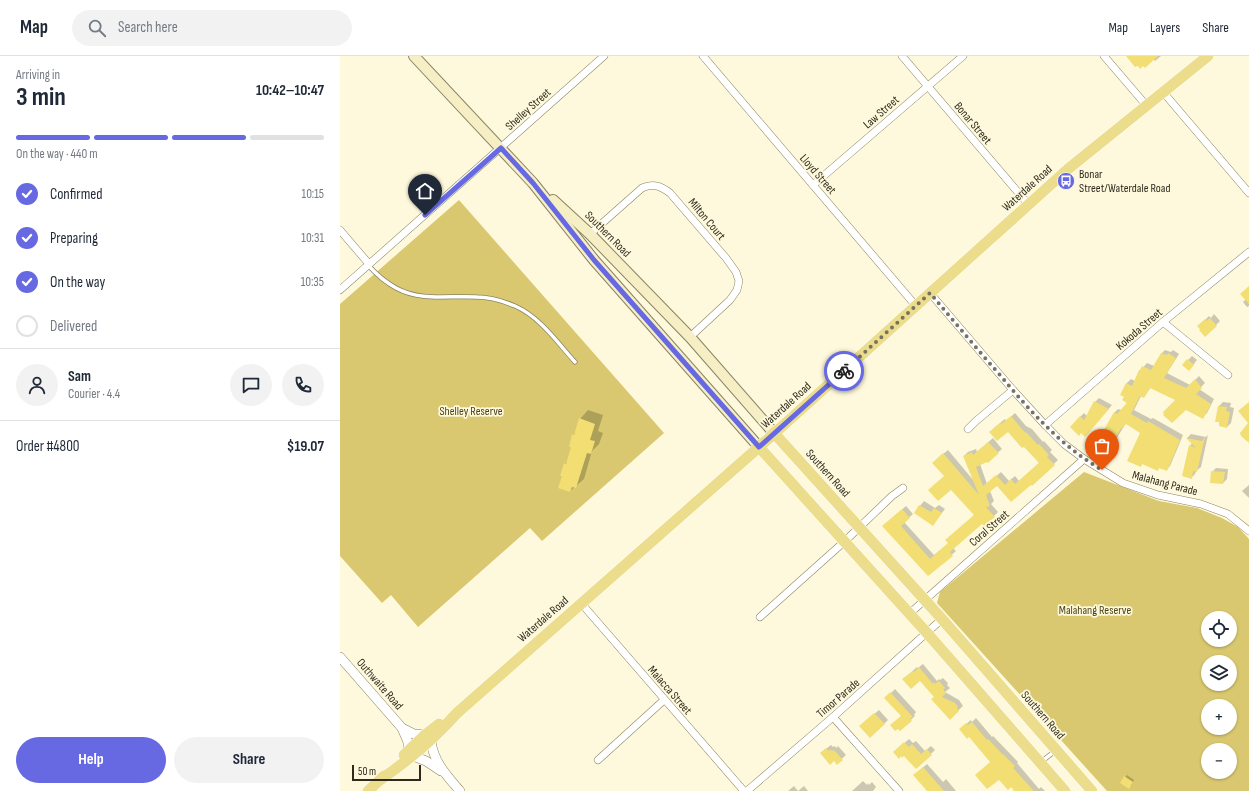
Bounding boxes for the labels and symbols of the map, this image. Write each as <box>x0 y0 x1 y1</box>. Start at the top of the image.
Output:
street label: Shelley Street <box>502 85 554 134</box>
street label: Law Street <box>860 92 903 132</box>
street label: Bonar Street <box>951 99 995 148</box>
street label: Lloyd Street <box>796 151 839 198</box>
street label: Waterdale Road <box>999 162 1056 215</box>
place label: Bonar Street/Waterdale Road <box>1079 167 1170 196</box>
bus stop icon: Bonar Street/Waterdale Road <box>1056 171 1076 191</box>
pin <box>408 174 442 215</box>
street label: Milton Court <box>685 195 729 244</box>
street label: Southern Road <box>581 208 634 261</box>
street label: Kokoda Street <box>1113 305 1166 354</box>
courier <box>824 351 864 391</box>
street label: Waterdale Road <box>758 379 815 432</box>
park label: Shelley Reserve <box>439 404 503 419</box>
pin <box>1085 429 1119 470</box>
street label: Southern Road <box>802 446 853 500</box>
street label: Malahang Parade <box>1130 468 1200 499</box>
street label: Coral Street <box>966 507 1013 550</box>
street label: Waterdale Road <box>515 593 572 645</box>
park label: Malahang Reserve <box>1059 603 1131 618</box>
street label: Outhwaite Road <box>353 655 406 713</box>
street label: Malacca Street <box>644 663 695 718</box>
street label: Timor Parade <box>814 675 863 721</box>
street label: Southern Road <box>1018 688 1068 743</box>
scale bar <box>352 763 421 782</box>

